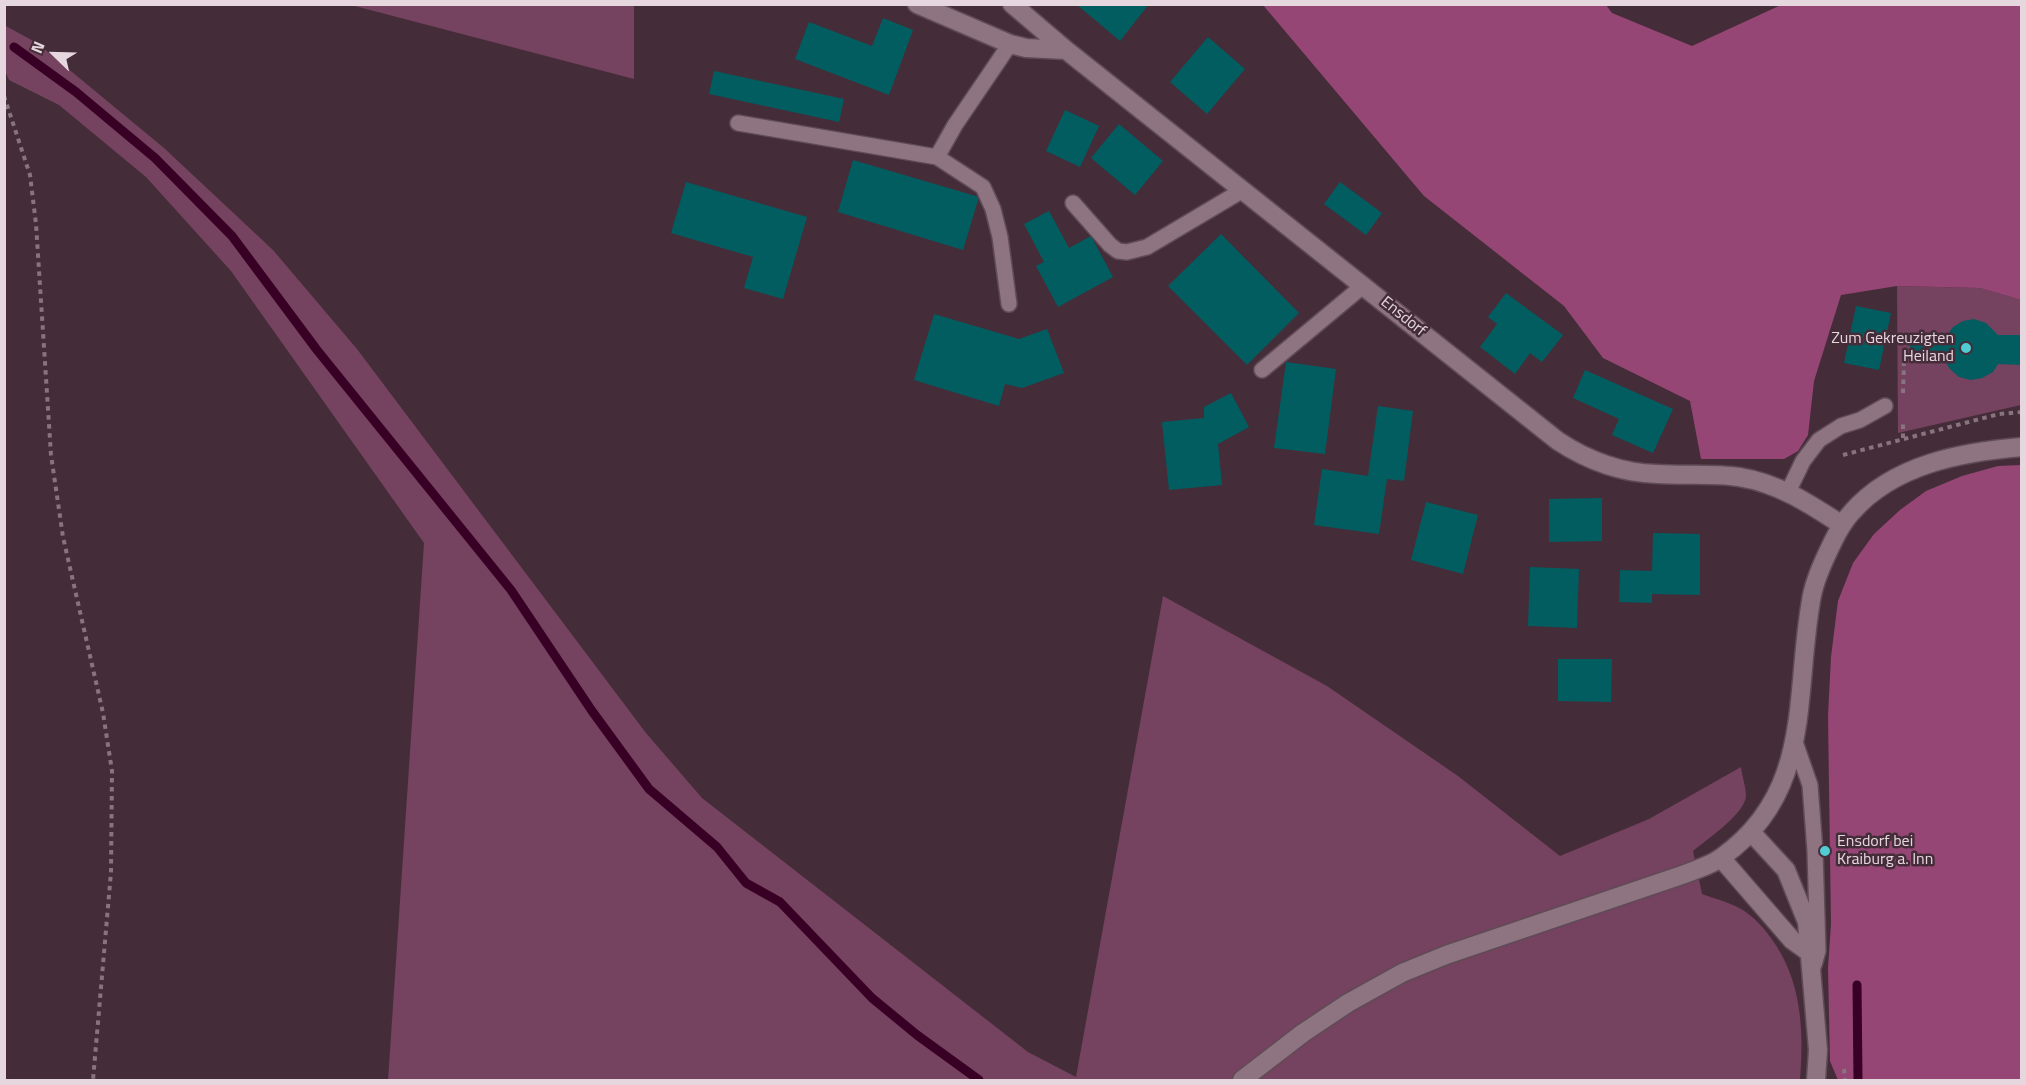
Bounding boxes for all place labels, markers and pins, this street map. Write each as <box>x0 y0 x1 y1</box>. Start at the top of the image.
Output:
place label: Zum Gekreuzigten Heiland <box>1831 329 1954 367</box>
marker: Zum Gekreuzigten Heiland <box>1959 341 1973 355</box>
place label: Ensdorf bei Kraiburg a. Inn <box>1837 832 1933 870</box>
marker: Ensdorf bei Kraiburg a. Inn <box>1818 844 1832 858</box>

